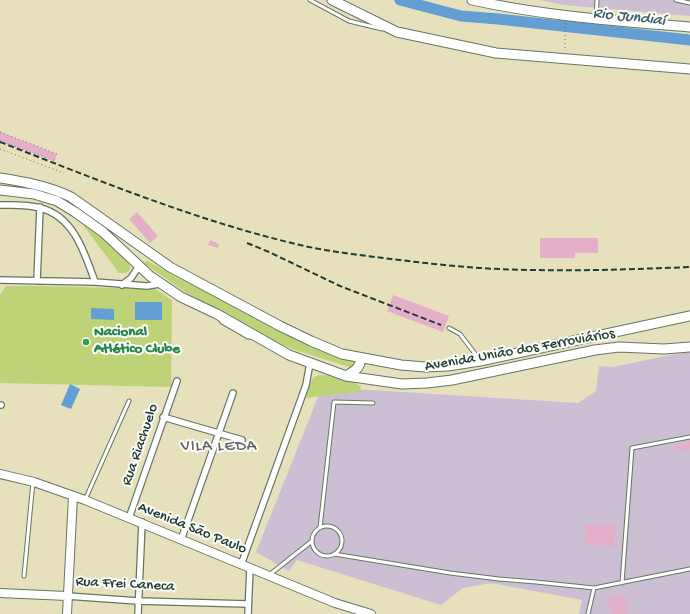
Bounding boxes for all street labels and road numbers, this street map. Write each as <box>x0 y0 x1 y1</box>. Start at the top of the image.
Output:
street label: Avenida União dos Ferroviários <box>424 325 616 377</box>
street label: Rua Riachuelo <box>119 402 163 488</box>
street label: Avenida São Paulo <box>135 499 249 559</box>
street label: Rua Frei Caneca <box>75 573 175 597</box>

